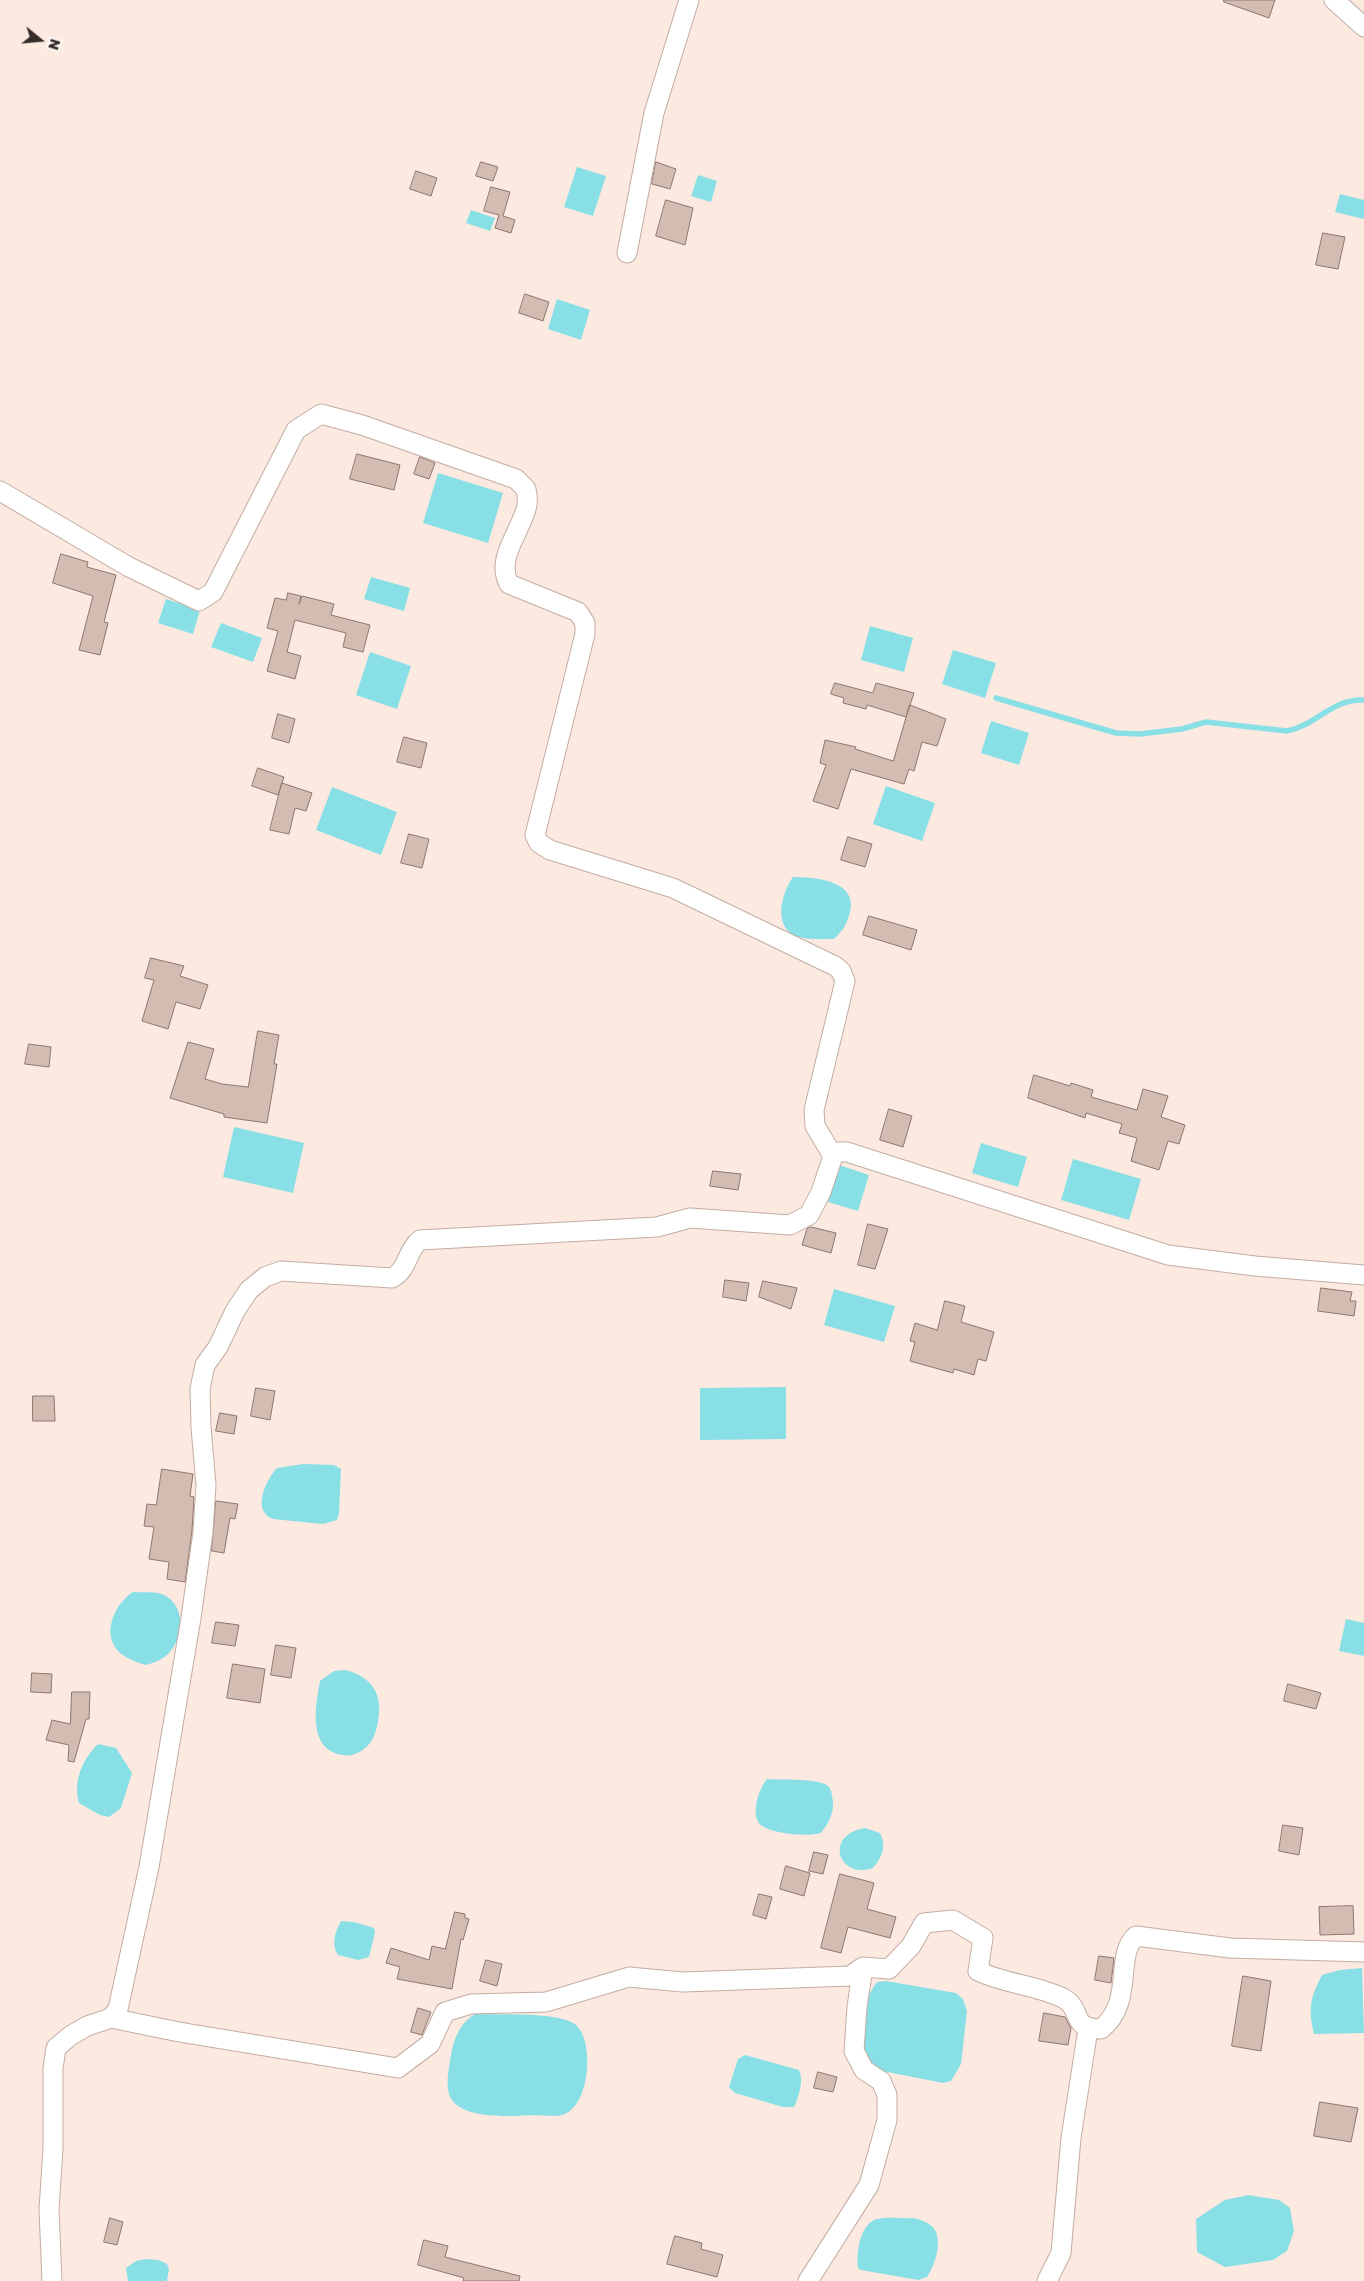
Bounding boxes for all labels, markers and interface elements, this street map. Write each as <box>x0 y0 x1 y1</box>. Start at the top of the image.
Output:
north arrow <box>15 15 65 65</box>
text: N <box>45 37 65 52</box>

